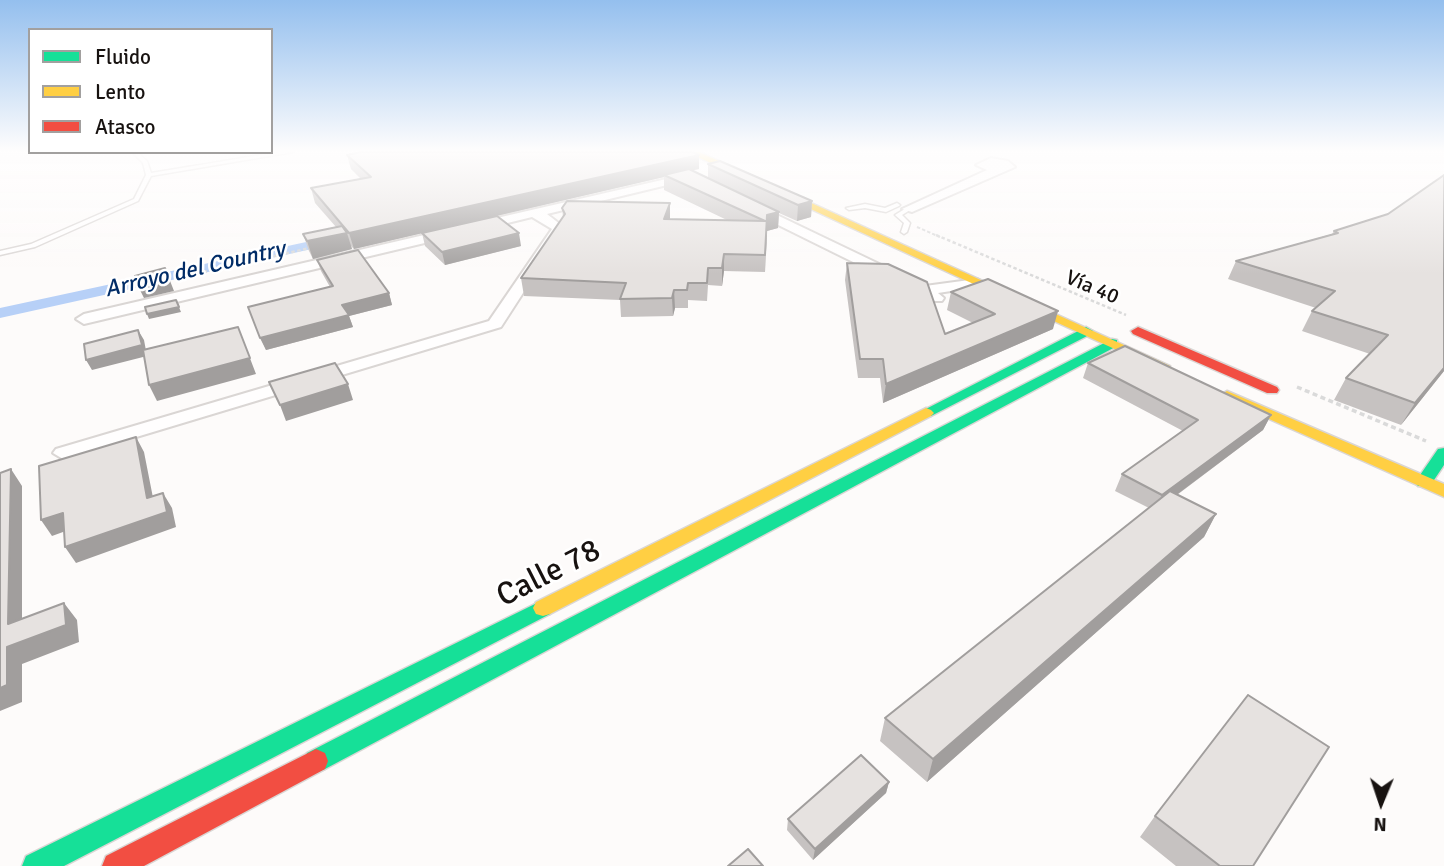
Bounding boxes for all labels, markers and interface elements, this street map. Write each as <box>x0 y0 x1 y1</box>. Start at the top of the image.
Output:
legend <box>28 28 273 154</box>
text: Fluido <box>95 44 151 70</box>
text: Lento <box>95 79 145 105</box>
text: Atasco <box>95 114 155 140</box>
water label: Arroyo del Country <box>102 236 288 304</box>
street label: Vía 40 <box>1061 266 1123 310</box>
street label: Calle 78 <box>491 532 607 616</box>
north arrow <box>1346 768 1416 838</box>
text: N <box>1373 812 1387 836</box>

